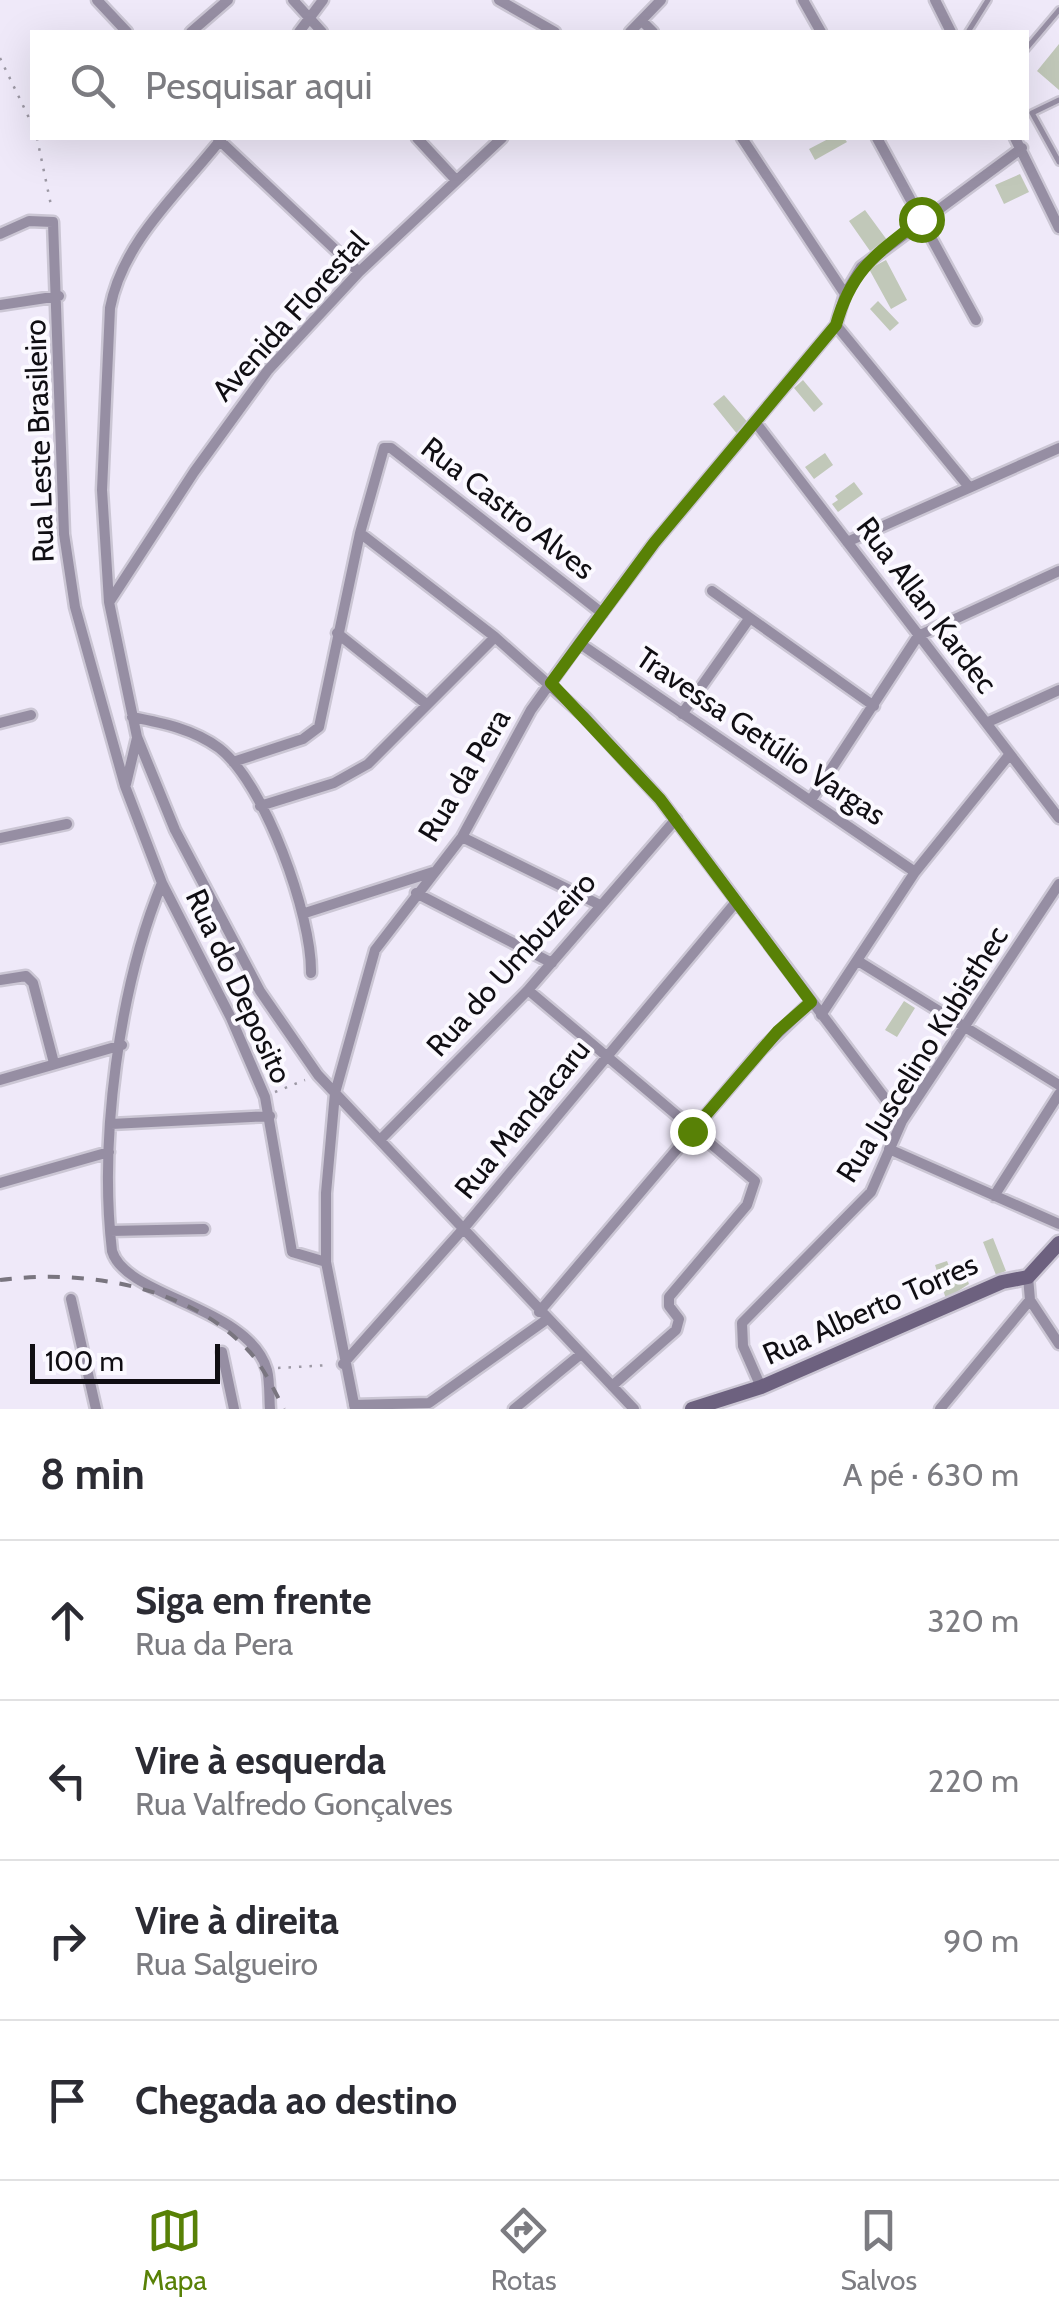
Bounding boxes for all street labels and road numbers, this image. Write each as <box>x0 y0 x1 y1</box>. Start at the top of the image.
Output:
street label: Avenida Florestal <box>204 223 376 409</box>
street label: Rua Leste Brasileiro <box>16 319 62 563</box>
street label: Rua Castro Alves <box>414 429 602 587</box>
street label: Rua Allan Kardec <box>849 510 1005 700</box>
street label: Travessa Getúlio Vargas <box>629 639 893 833</box>
street label: Rua da Pera <box>410 701 518 848</box>
street label: Rua do Umbuzeiro <box>418 864 604 1064</box>
street label: Rua do Deposito <box>178 883 300 1089</box>
street label: Rua Juscelino Kubisthec <box>828 919 1016 1189</box>
street label: Rua Mandacaru <box>447 1032 597 1206</box>
street label: Rua Alberto Torres <box>757 1245 983 1373</box>

